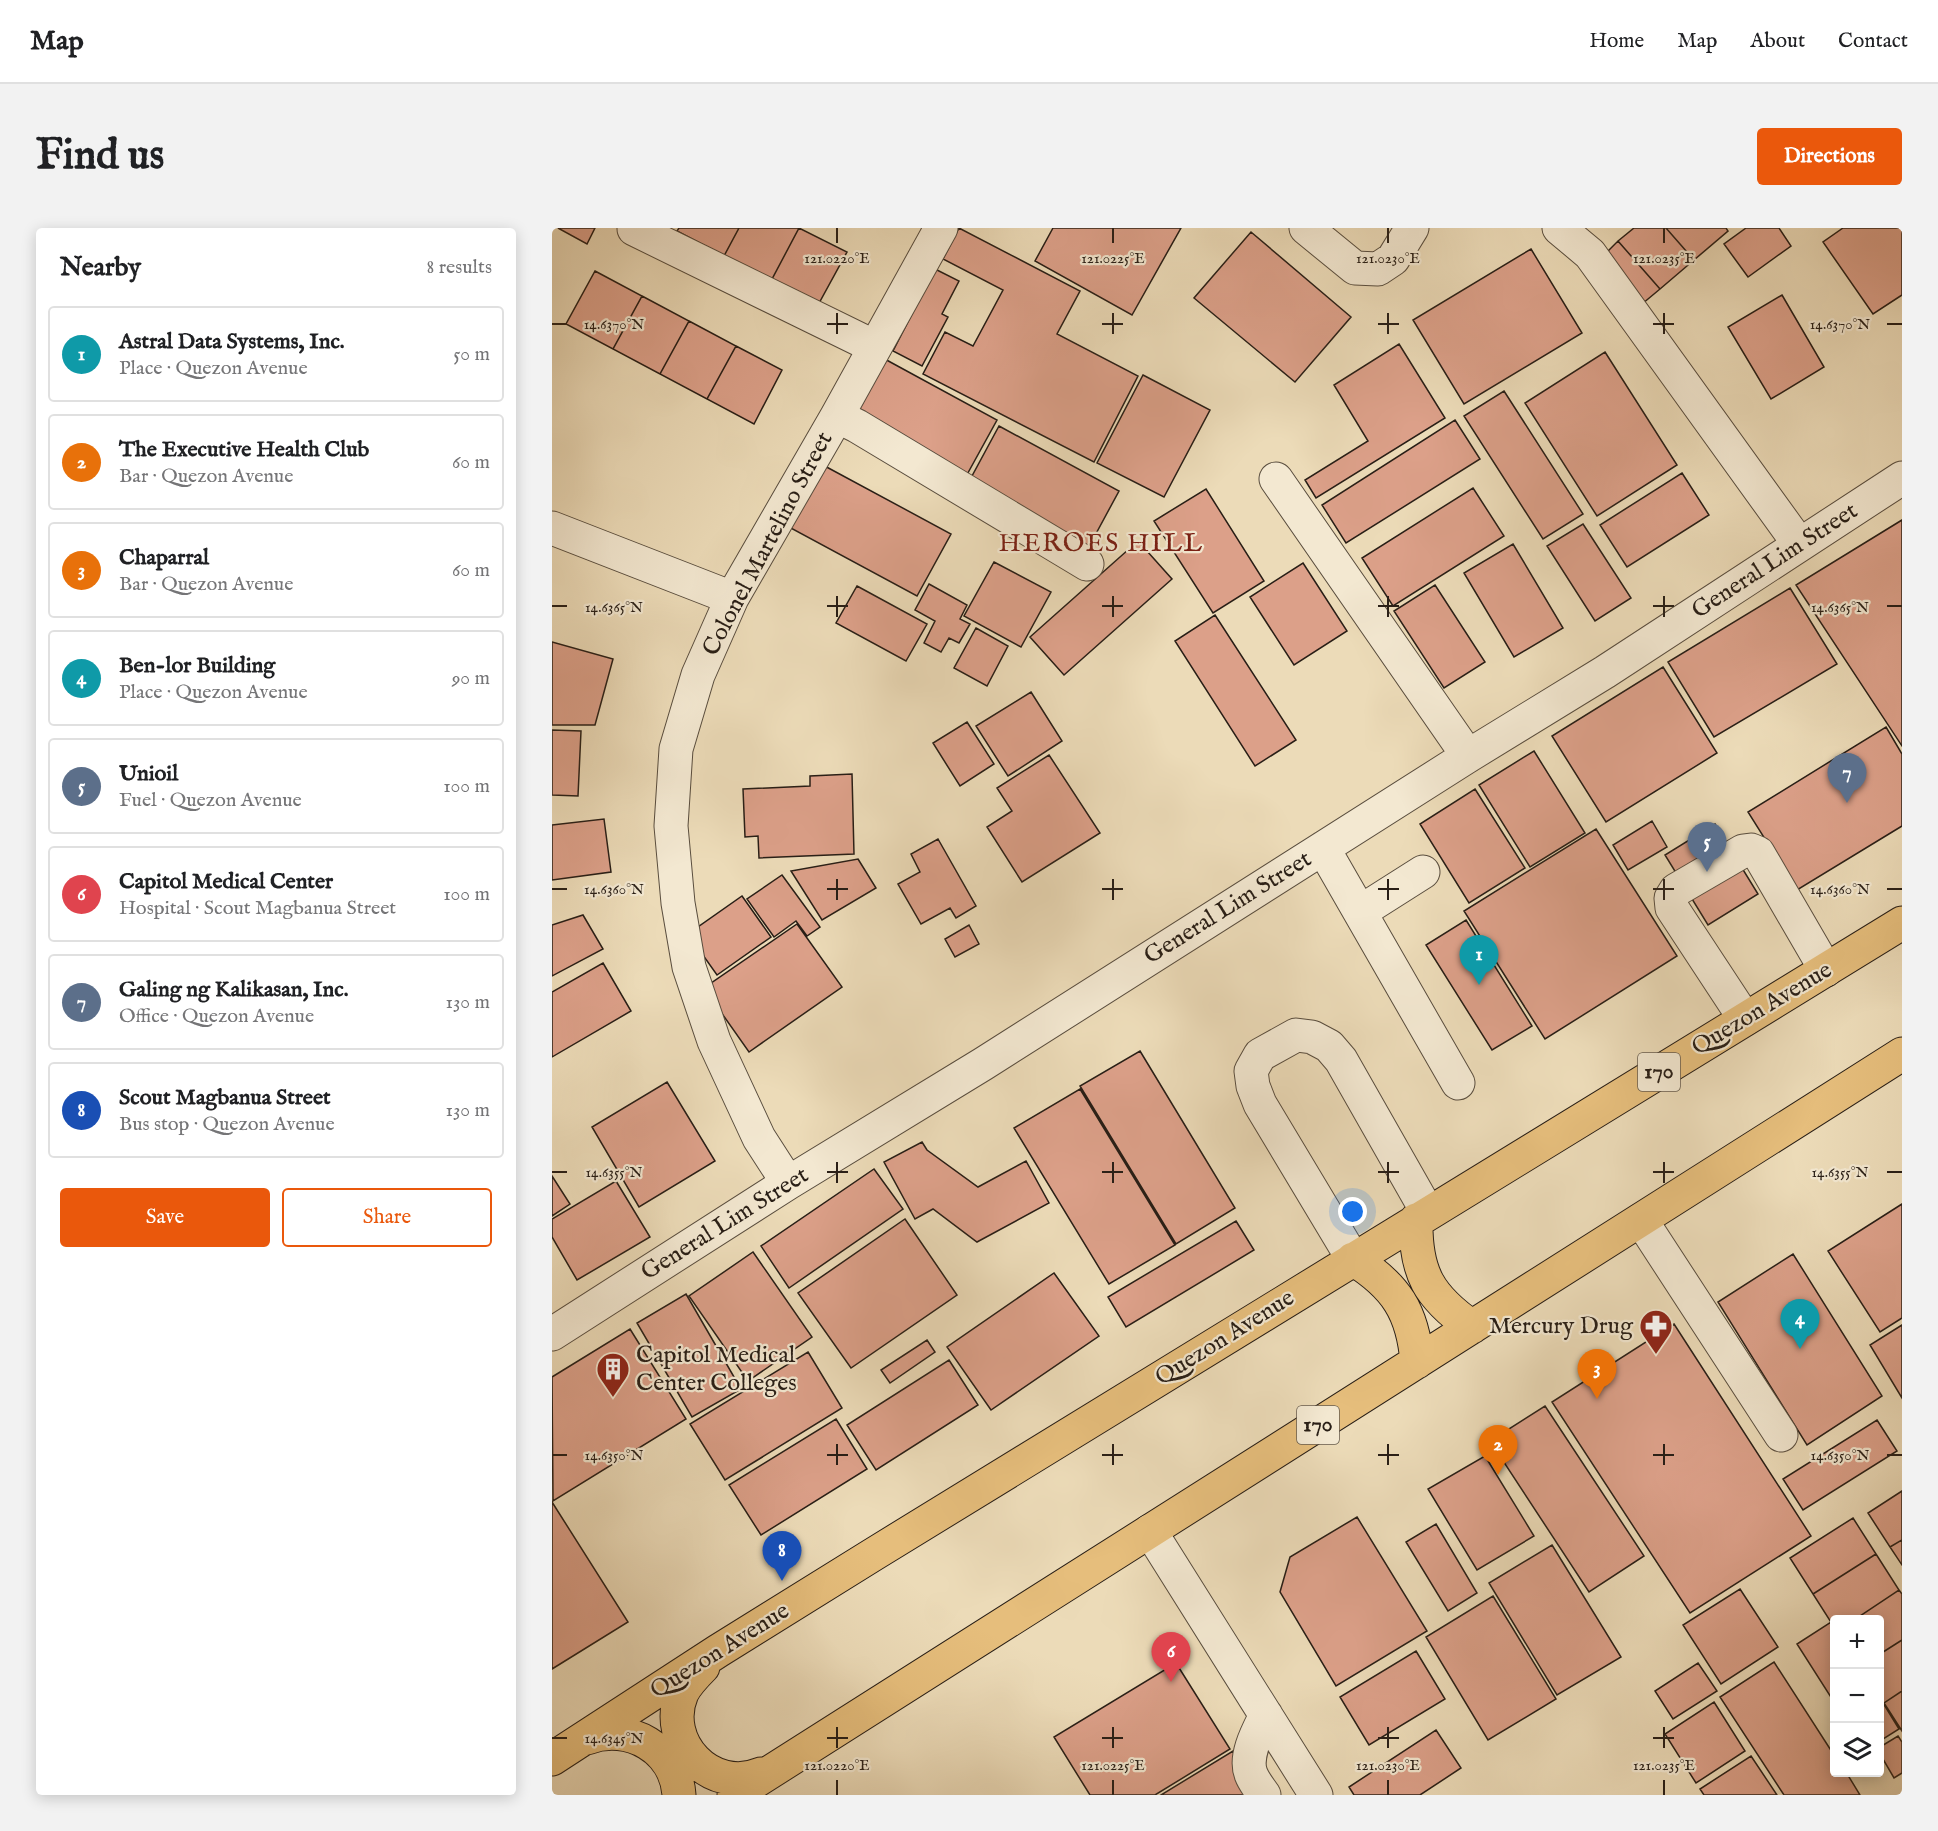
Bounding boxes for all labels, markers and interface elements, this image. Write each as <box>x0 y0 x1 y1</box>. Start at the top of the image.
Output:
text: Map <box>30 24 84 59</box>
text: Home <box>1589 28 1644 55</box>
text: Map <box>1677 28 1717 55</box>
text: About <box>1750 28 1805 55</box>
text: Contact <box>1838 28 1908 55</box>
button: Directions <box>1757 128 1902 185</box>
text: Find us <box>36 130 164 183</box>
text: 121.0220°E <box>804 249 870 268</box>
text: 121.0225°E <box>1081 249 1145 268</box>
text: 121.0230°E <box>1356 249 1420 268</box>
text: 121.0235°E <box>1633 249 1695 268</box>
text: Nearby <box>60 251 141 284</box>
text: 8 results <box>426 255 492 280</box>
text: 14.6370°N <box>584 315 644 334</box>
text: 14.6370°N <box>1810 315 1870 334</box>
text: Astral Data Systems, Inc. <box>119 328 345 356</box>
text: 1 <box>78 342 85 367</box>
text: 50 m <box>453 342 490 367</box>
text: Place · Quezon Avenue <box>119 356 308 381</box>
street label: Colonel Martelino Street <box>696 427 840 661</box>
text: The Executive Health Club <box>119 436 369 464</box>
text: 2 <box>77 450 86 475</box>
text: 60 m <box>452 450 490 475</box>
text: Bar · Quezon Avenue <box>119 464 293 489</box>
street label: General Lim Street <box>1686 496 1864 626</box>
district label: HEROES HILL <box>999 527 1203 560</box>
text: Chaparral <box>119 544 209 572</box>
text: 3 <box>78 558 85 583</box>
text: 60 m <box>452 558 490 583</box>
text: Bar · Quezon Avenue <box>119 572 293 597</box>
text: 14.6365°N <box>585 598 643 617</box>
text: 14.6365°N <box>1811 598 1869 617</box>
text: Ben-lor Building <box>119 652 275 680</box>
text: 4 <box>77 666 86 691</box>
text: 90 m <box>452 666 490 691</box>
text: Place · Quezon Avenue <box>119 680 308 705</box>
pin: 7 <box>1828 754 1866 803</box>
text: Unioil <box>119 760 178 788</box>
text: 5 <box>78 774 85 799</box>
text: 100 m <box>443 774 490 799</box>
text: Fuel · Quezon Avenue <box>119 788 302 813</box>
pin: 5 <box>1688 822 1726 872</box>
street label: General Lim Street <box>1138 844 1318 972</box>
text: Capitol Medical Center <box>119 868 333 896</box>
text: 14.6360°N <box>584 880 644 899</box>
text: 14.6360°N <box>1810 880 1870 899</box>
text: 6 <box>77 882 86 907</box>
text: 100 m <box>443 882 490 907</box>
text: Hospital · Scout Magbanua Street <box>119 896 396 921</box>
pin: 1 <box>1460 936 1498 985</box>
street label: Quezon Avenue <box>1686 955 1838 1063</box>
text: Galing ng Kalikasan, Inc. <box>119 976 348 1004</box>
text: 7 <box>77 990 86 1015</box>
text: 130 m <box>445 990 490 1015</box>
text: Office · Quezon Avenue <box>119 1004 314 1029</box>
road number: 170 <box>1638 1053 1680 1091</box>
text: Scout Magbanua Street <box>119 1084 331 1112</box>
text: 8 <box>78 1098 85 1123</box>
text: 130 m <box>445 1098 490 1123</box>
text: Bus stop · Quezon Avenue <box>119 1112 335 1137</box>
street label: General Lim Street <box>635 1160 815 1288</box>
text: 14.6355°N <box>585 1163 643 1182</box>
text: 14.6355°N <box>1811 1163 1869 1182</box>
button: Save <box>60 1188 270 1247</box>
button: Share <box>282 1188 492 1247</box>
your location <box>1338 1197 1367 1226</box>
street label: Quezon Avenue <box>1150 1283 1300 1393</box>
pin: 4 <box>1780 1300 1820 1349</box>
pharmacy icon: Mercury Drug <box>1638 1308 1674 1355</box>
place label: Mercury Drug <box>1489 1311 1634 1342</box>
place label: Capitol Medical Center Colleges <box>636 1340 797 1399</box>
pin: 3 <box>1578 1350 1616 1399</box>
building icon: Capitol Medical Center Colleges <box>595 1351 631 1398</box>
road number: 170 <box>1297 1406 1339 1444</box>
pin: 2 <box>1478 1426 1518 1475</box>
text: 14.6350°N <box>585 1446 643 1465</box>
text: 14.6350°N <box>1811 1446 1869 1465</box>
pin: 8 <box>762 1532 802 1581</box>
street label: Quezon Avenue <box>645 1596 795 1706</box>
map controls <box>1830 1615 1884 1777</box>
button: + <box>1830 1615 1884 1669</box>
pin: 6 <box>1152 1632 1190 1682</box>
button: − <box>1830 1669 1884 1723</box>
button: layers <box>1830 1723 1884 1777</box>
text: 14.6345°N <box>585 1729 643 1748</box>
text: 121.0220°E <box>804 1756 870 1775</box>
text: 121.0225°E <box>1081 1756 1145 1775</box>
text: 121.0230°E <box>1356 1756 1420 1775</box>
text: 121.0235°E <box>1633 1756 1695 1775</box>

